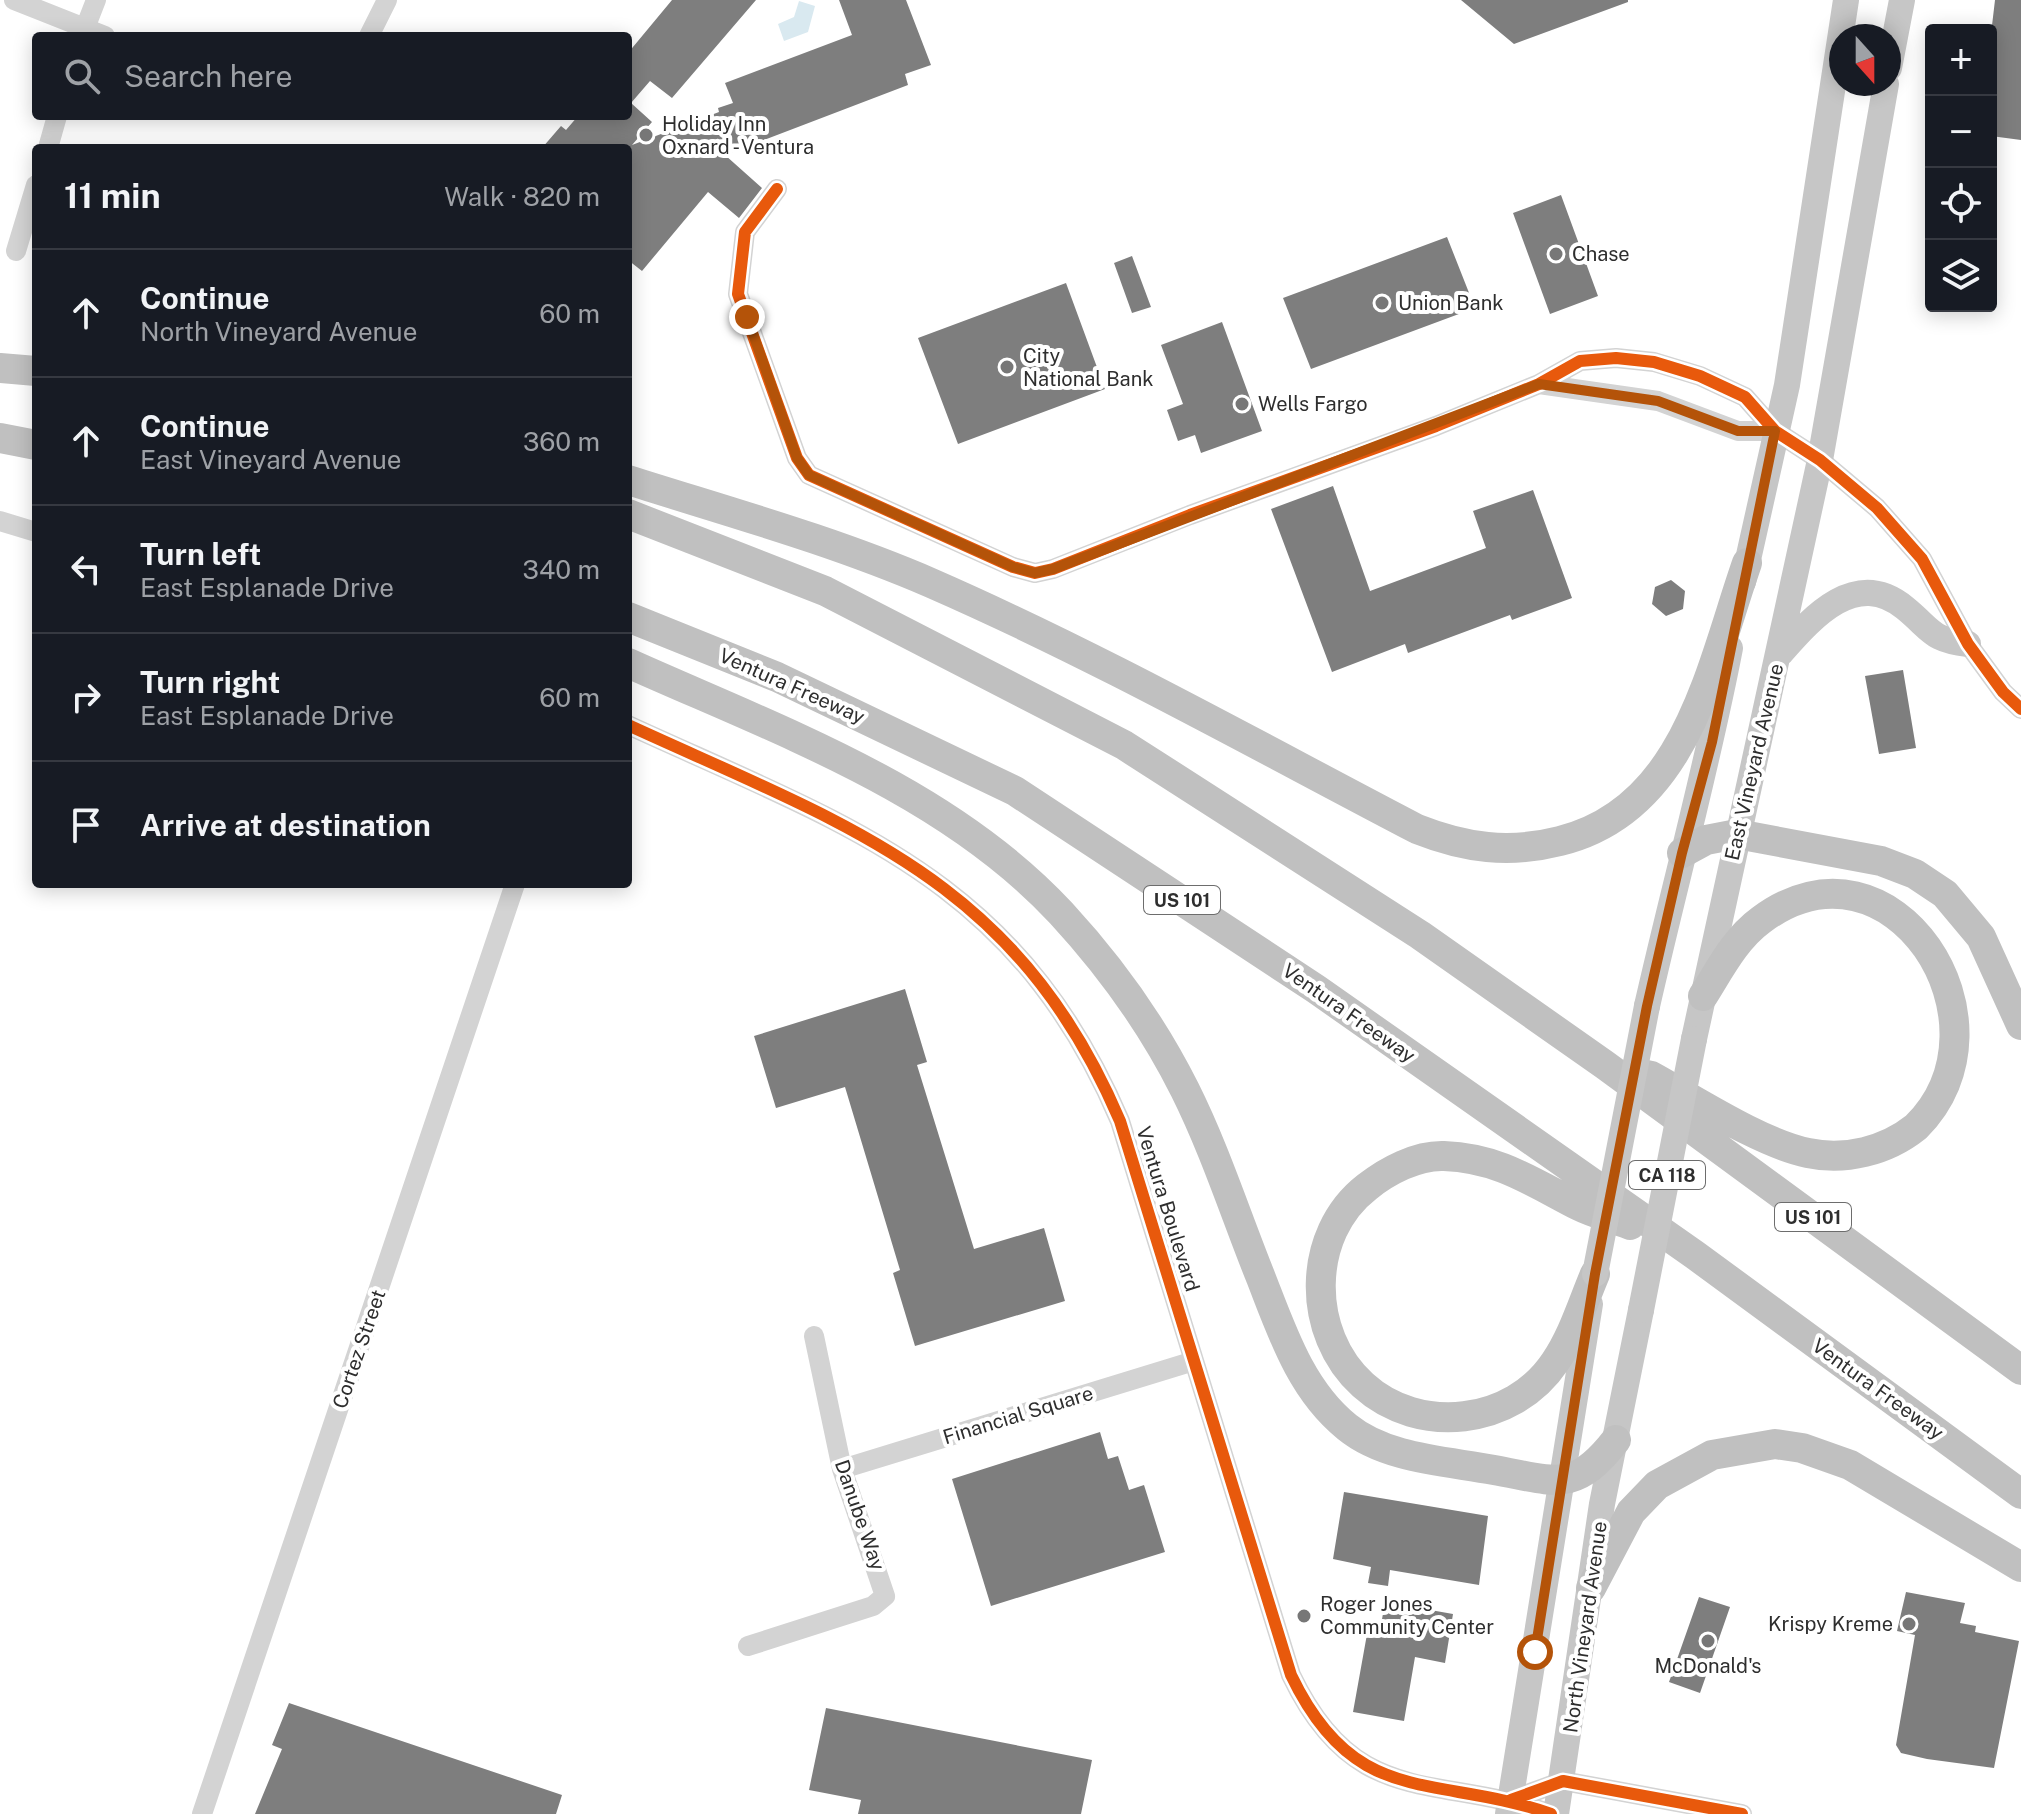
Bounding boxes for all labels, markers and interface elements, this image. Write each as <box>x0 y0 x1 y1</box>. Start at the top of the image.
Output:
north arrow <box>1829 24 1901 96</box>
map controls <box>1925 24 1997 312</box>
button: + <box>1925 24 1997 96</box>
search box <box>32 32 632 120</box>
icon: search <box>60 54 104 98</box>
text: Search here <box>124 58 292 94</box>
button: − <box>1925 96 1997 168</box>
place label: Holiday Inn Oxnard - Ventura <box>662 112 814 159</box>
marker: Holiday Inn Oxnard - Ventura <box>637 126 655 144</box>
button: locate <box>1925 168 1997 240</box>
text: 11 min <box>64 176 161 216</box>
text: Walk · 820 m <box>444 181 600 212</box>
button: layers <box>1925 240 1997 312</box>
place label: Chase <box>1572 242 1630 266</box>
marker: Chase <box>1547 245 1565 263</box>
text: Continue <box>140 280 270 316</box>
icon: ahead <box>64 291 108 335</box>
place label: Union Bank <box>1398 291 1503 315</box>
marker: Union Bank <box>1373 294 1391 312</box>
text: 60 m <box>539 298 600 329</box>
route end <box>729 299 765 335</box>
text: North Vineyard Avenue <box>140 316 417 347</box>
place label: City National Bank <box>1023 344 1153 391</box>
marker: City National Bank <box>998 358 1016 376</box>
place label: Wells Fargo <box>1258 392 1368 416</box>
marker: Wells Fargo <box>1233 395 1251 413</box>
text: Continue <box>140 408 270 444</box>
icon: ahead <box>64 419 108 463</box>
text: 360 m <box>523 426 600 457</box>
text: East Vineyard Avenue <box>140 444 402 475</box>
text: Turn left <box>140 536 261 572</box>
icon: left <box>64 547 108 591</box>
text: 340 m <box>523 554 600 585</box>
text: East Esplanade Drive <box>140 572 394 603</box>
street label: Ventura Freeway <box>716 643 869 729</box>
street label: East Vineyard Avenue <box>1720 661 1788 863</box>
text: Turn right <box>140 664 280 700</box>
icon: right <box>64 675 108 719</box>
text: 60 m <box>539 682 600 713</box>
text: East Esplanade Drive <box>140 700 394 731</box>
icon: arrive <box>64 803 108 847</box>
text: Arrive at destination <box>140 807 431 843</box>
road number: US 101 <box>1144 886 1220 914</box>
street label: Ventura Freeway <box>1278 958 1420 1068</box>
street label: Ventura Boulevard <box>1131 1124 1205 1294</box>
road number: CA 118 <box>1629 1161 1705 1189</box>
road number: US 101 <box>1775 1203 1851 1231</box>
street label: Cortez Street <box>327 1286 391 1412</box>
street label: Ventura Freeway <box>1808 1333 1949 1445</box>
street label: Financial Square <box>940 1381 1096 1449</box>
street label: Danube Way <box>830 1457 890 1574</box>
street label: North Vineyard Avenue <box>1558 1520 1612 1734</box>
place label: Roger Jones Community Center <box>1320 1592 1494 1639</box>
marker: Roger Jones Community Center <box>1295 1607 1313 1625</box>
place label: Krispy Kreme <box>1768 1612 1893 1636</box>
marker: Krispy Kreme <box>1900 1615 1918 1633</box>
marker: McDonald's <box>1699 1632 1717 1650</box>
route start <box>1517 1634 1553 1670</box>
place label: McDonald's <box>1655 1654 1761 1678</box>

